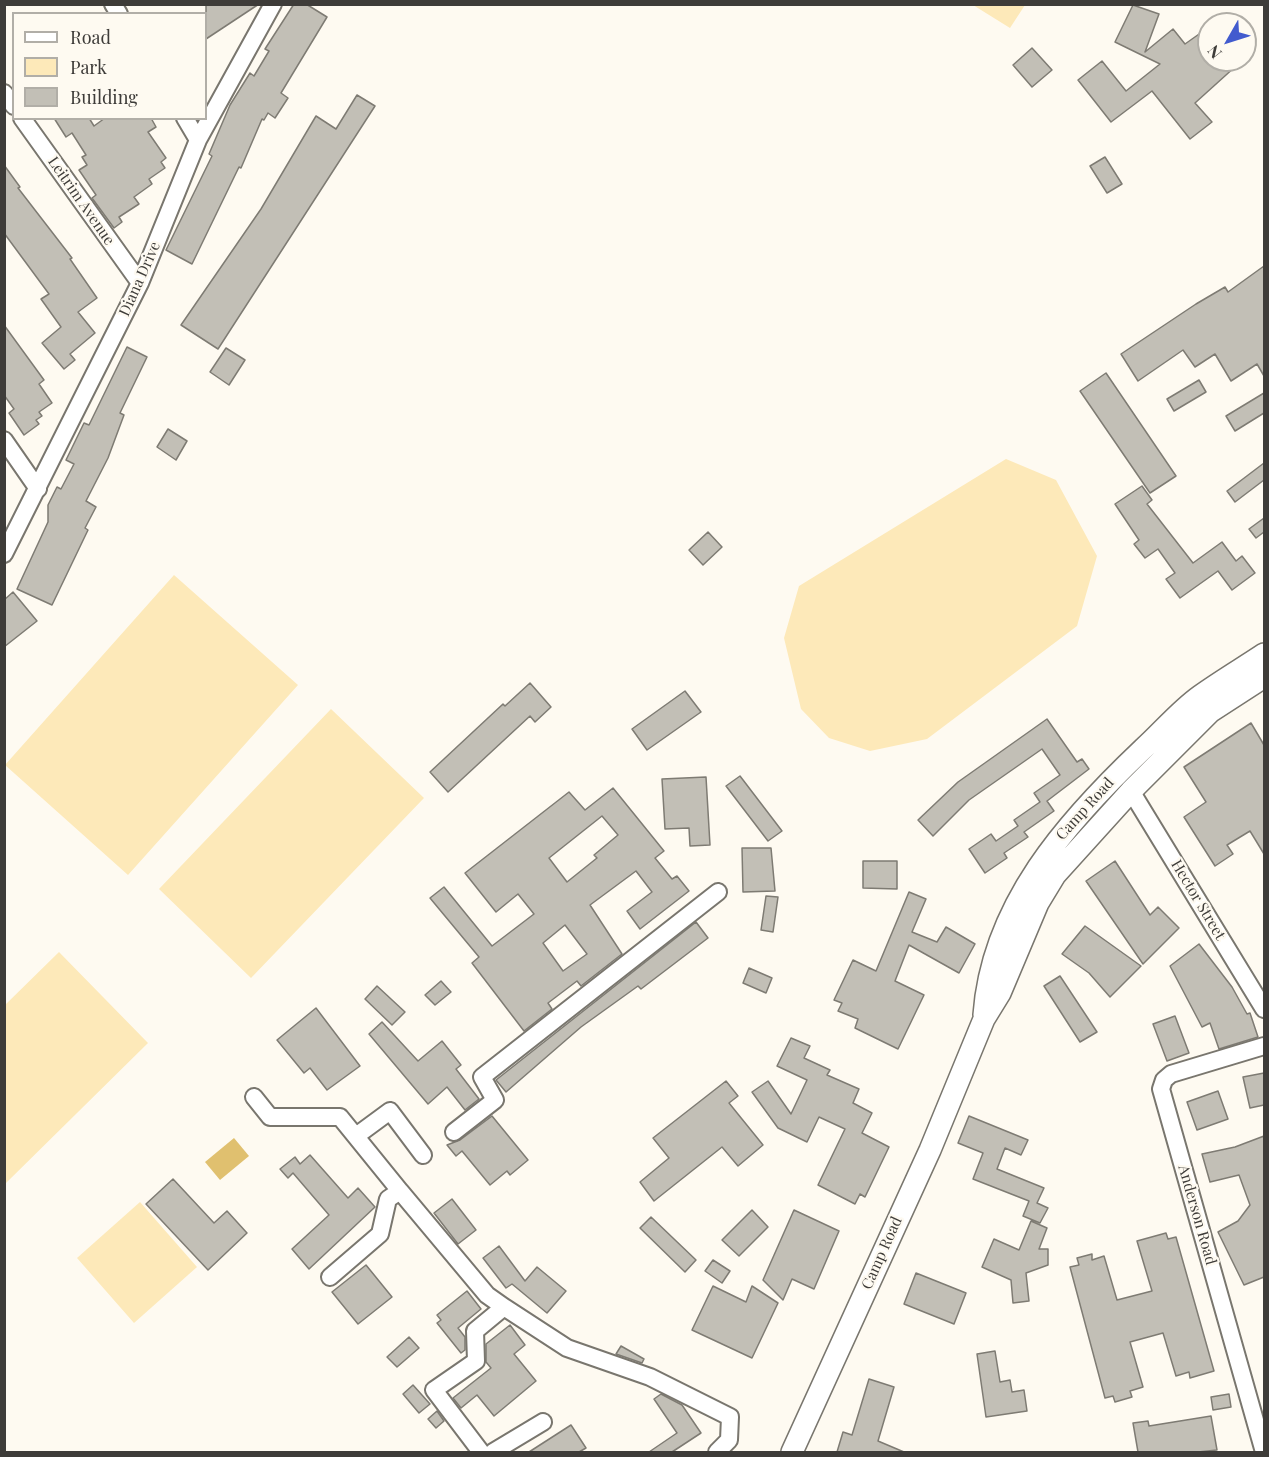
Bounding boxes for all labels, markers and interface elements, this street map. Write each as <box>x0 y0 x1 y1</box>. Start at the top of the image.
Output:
legend <box>12 12 207 120</box>
north arrow <box>1197 12 1257 72</box>
text: Road <box>70 25 111 49</box>
text: N <box>1202 41 1226 63</box>
text: Park <box>70 55 107 79</box>
text: Building <box>70 85 138 109</box>
street label: Leitrim Avenue <box>44 153 118 249</box>
street label: Diana Drive <box>116 239 164 319</box>
street label: Camp Road <box>1052 774 1118 844</box>
street label: Hector Street <box>1167 857 1229 943</box>
street label: Anderson Road <box>1174 1163 1220 1267</box>
street label: Camp Road <box>858 1214 906 1292</box>

